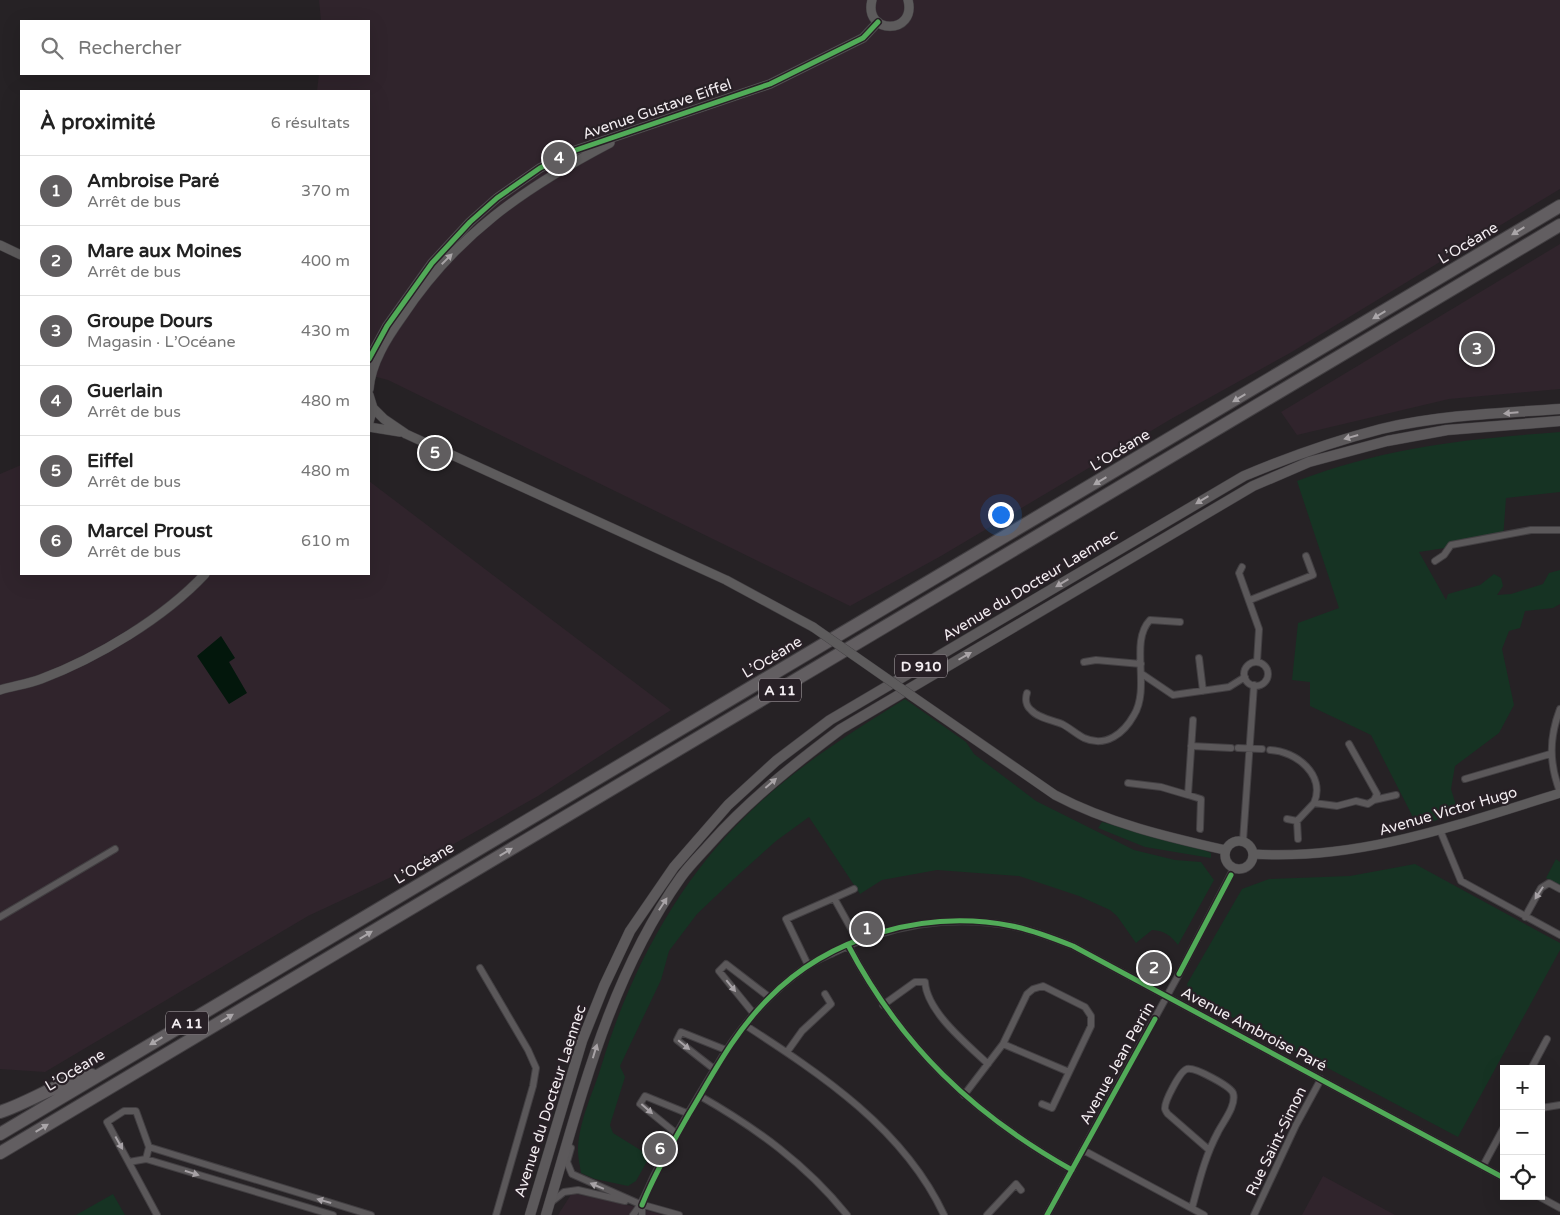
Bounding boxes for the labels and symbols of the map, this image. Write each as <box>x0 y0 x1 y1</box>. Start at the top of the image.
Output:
street label: Avenue Gustave Eiffel <box>580 75 734 143</box>
pin: 4 <box>543 139 575 177</box>
street label: L’Océane <box>1435 218 1501 268</box>
one-way arrow <box>1512 227 1525 236</box>
one-way arrow <box>441 253 453 265</box>
one-way arrow <box>1373 311 1386 320</box>
pin: 3 <box>1461 330 1493 368</box>
one-way arrow <box>1233 394 1246 403</box>
one-way arrow <box>1503 409 1519 417</box>
street label: L’Océane <box>1087 425 1153 475</box>
pin: 5 <box>419 434 451 472</box>
one-way arrow <box>1344 434 1359 442</box>
one-way arrow <box>1093 477 1106 486</box>
one-way arrow <box>1196 496 1209 505</box>
your location <box>988 502 1014 528</box>
street label: Avenue du Docteur Laennec <box>939 525 1121 645</box>
one-way arrow <box>1055 579 1070 587</box>
street label: L’Océane <box>739 632 805 682</box>
one-way arrow <box>957 652 972 660</box>
road number: D 910 <box>895 654 947 678</box>
road number: A 11 <box>759 678 801 702</box>
one-way arrow <box>764 778 777 789</box>
street label: Avenue Victor Hugo <box>1377 783 1519 839</box>
street label: L’Océane <box>391 838 457 888</box>
one-way arrow <box>500 848 513 857</box>
one-way arrow <box>1534 886 1543 900</box>
one-way arrow <box>658 897 668 911</box>
pin: 1 <box>851 910 883 948</box>
one-way arrow <box>360 931 373 940</box>
pin: 2 <box>1138 949 1170 987</box>
one-way arrow <box>726 979 737 992</box>
street label: Avenue Ambroise Paré <box>1178 983 1330 1075</box>
street label: Avenue Jean Perrin <box>1076 999 1158 1127</box>
street label: Avenue du Docteur Laennec <box>510 1002 590 1200</box>
road number: A 11 <box>166 1011 208 1034</box>
one-way arrow <box>220 1014 233 1023</box>
one-way arrow <box>149 1037 163 1046</box>
one-way arrow <box>677 1040 690 1051</box>
one-way arrow <box>592 1043 600 1058</box>
street label: L’Océane <box>42 1045 108 1095</box>
street label: Rue Saint-Simon <box>1242 1084 1310 1198</box>
one-way arrow <box>640 1104 653 1115</box>
one-way arrow <box>35 1123 48 1132</box>
pin: 6 <box>644 1130 676 1168</box>
one-way arrow <box>115 1136 123 1151</box>
one-way arrow <box>185 1169 200 1177</box>
one-way arrow <box>589 1182 604 1190</box>
one-way arrow <box>316 1197 331 1205</box>

